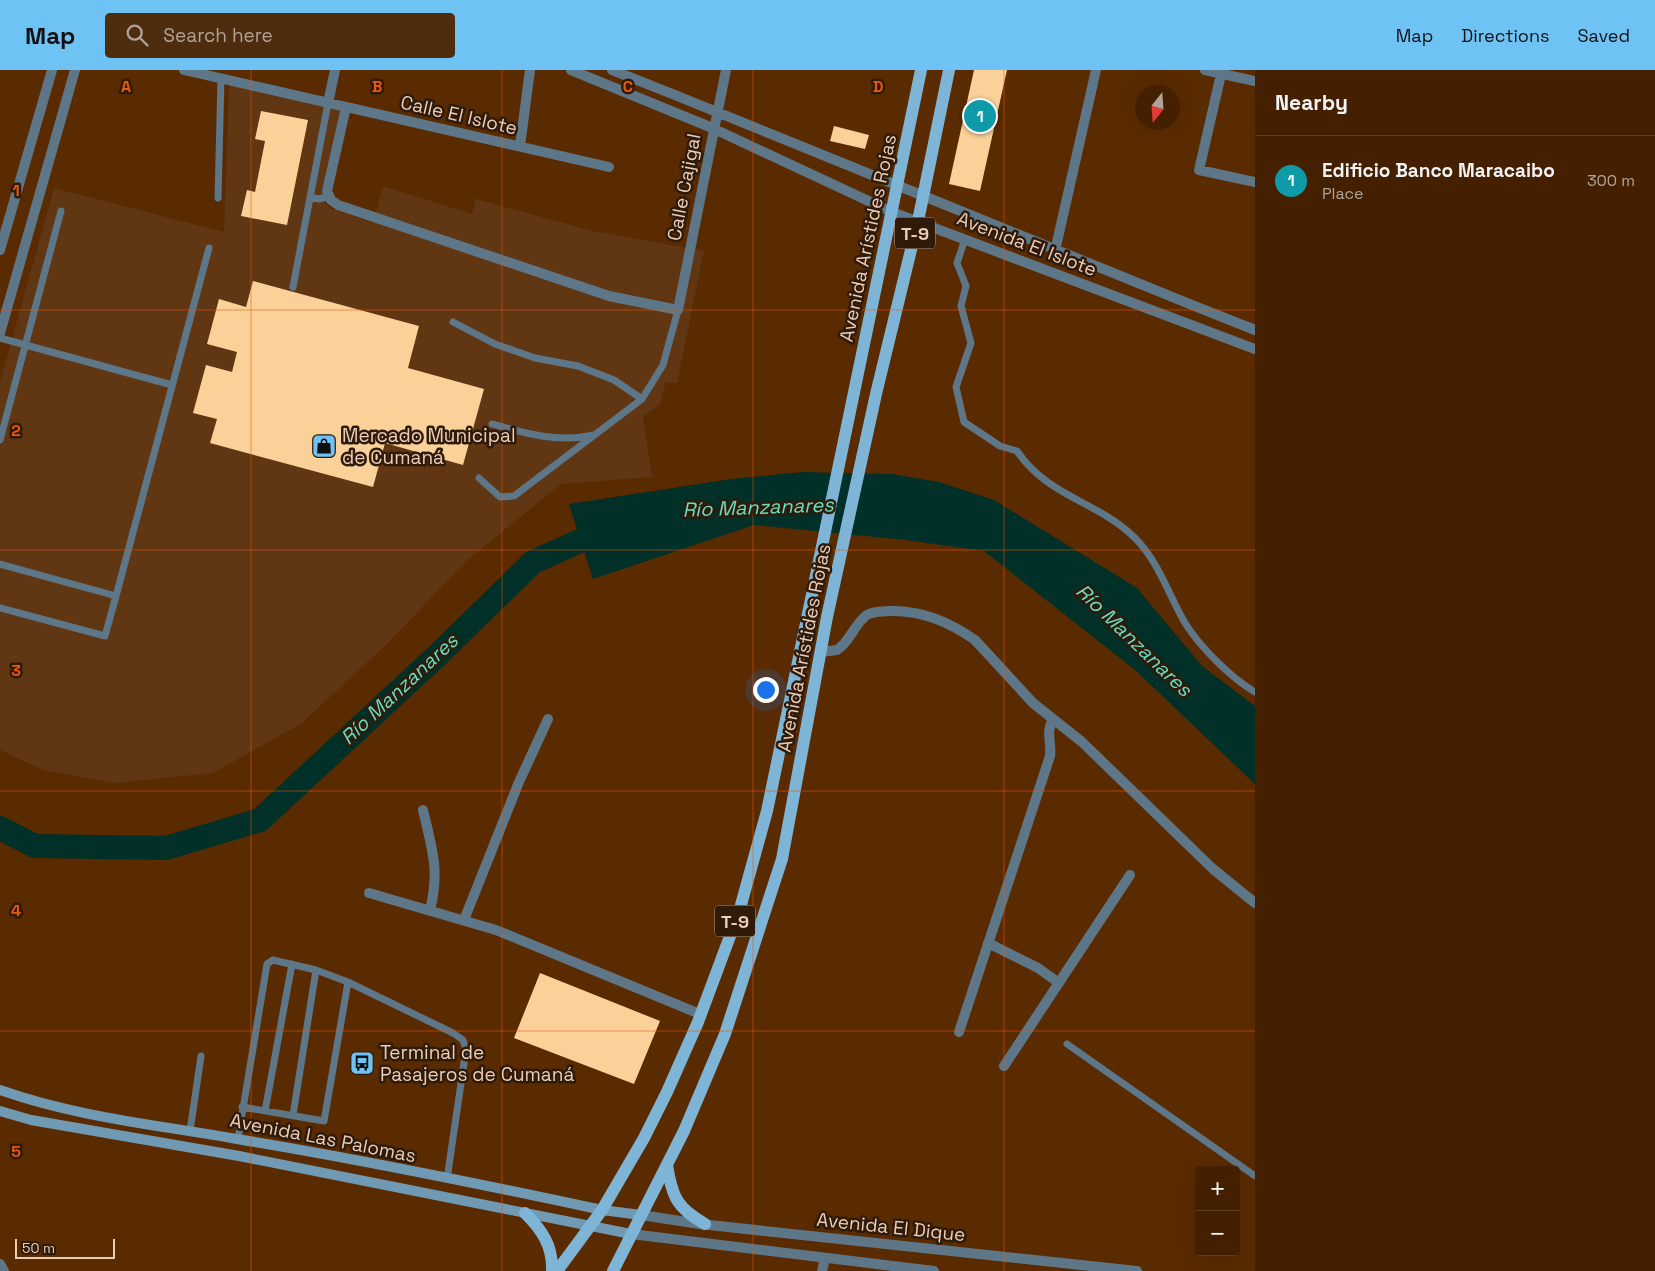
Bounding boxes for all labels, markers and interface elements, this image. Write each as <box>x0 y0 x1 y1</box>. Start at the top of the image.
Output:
search box <box>105 13 455 58</box>
text: Map <box>25 20 75 51</box>
icon: search <box>123 21 151 49</box>
text: Search here <box>163 23 273 48</box>
text: Map <box>1396 24 1433 47</box>
text: Directions <box>1461 24 1550 47</box>
text: Saved <box>1578 24 1630 47</box>
text: A <box>121 76 131 97</box>
text: B <box>372 76 382 97</box>
text: C <box>623 76 633 97</box>
text: D <box>873 76 883 97</box>
north arrow <box>1135 85 1180 130</box>
street label: Calle El Islote <box>398 89 520 141</box>
text: Nearby <box>1275 89 1348 116</box>
pin: 1 <box>964 97 996 135</box>
street label: Calle Cajigal <box>661 131 707 243</box>
street label: Avenida Arístides Rojas <box>834 132 902 344</box>
text: Edificio Banco Maracaibo <box>1322 158 1555 183</box>
text: 1 <box>1287 170 1295 191</box>
text: 300 m <box>1587 170 1635 191</box>
text: 1 <box>12 180 20 201</box>
text: Place <box>1322 183 1364 204</box>
street label: Avenida El Islote <box>954 206 1100 282</box>
road number: T-9 <box>895 218 935 248</box>
text: 2 <box>11 420 21 441</box>
place label: Mercado Municipal de Cumaná <box>342 423 516 470</box>
shop icon: Mercado Municipal de Cumaná <box>311 433 337 459</box>
water label: Río Manzanares <box>682 491 835 523</box>
street label: Avenida Arístides Rojas <box>772 542 836 754</box>
water label: Río Manzanares <box>1071 578 1198 703</box>
water label: Río Manzanares <box>335 627 464 750</box>
text: 3 <box>11 660 21 681</box>
your location <box>753 677 779 703</box>
text: 4 <box>11 900 21 921</box>
road number: T-9 <box>715 906 755 936</box>
place label: Terminal de Pasajeros de Cumaná <box>380 1040 574 1087</box>
bus stop icon: Terminal de Pasajeros de Cumaná <box>349 1050 375 1076</box>
street label: Avenida Las Palomas <box>228 1108 418 1168</box>
text: 5 <box>11 1141 21 1162</box>
map controls <box>1195 1166 1240 1256</box>
button: + <box>1195 1166 1240 1211</box>
street label: Avenida El Dique <box>815 1207 967 1247</box>
button: − <box>1195 1211 1240 1256</box>
scale bar <box>15 1236 115 1259</box>
text: 50 m <box>22 1239 55 1257</box>

